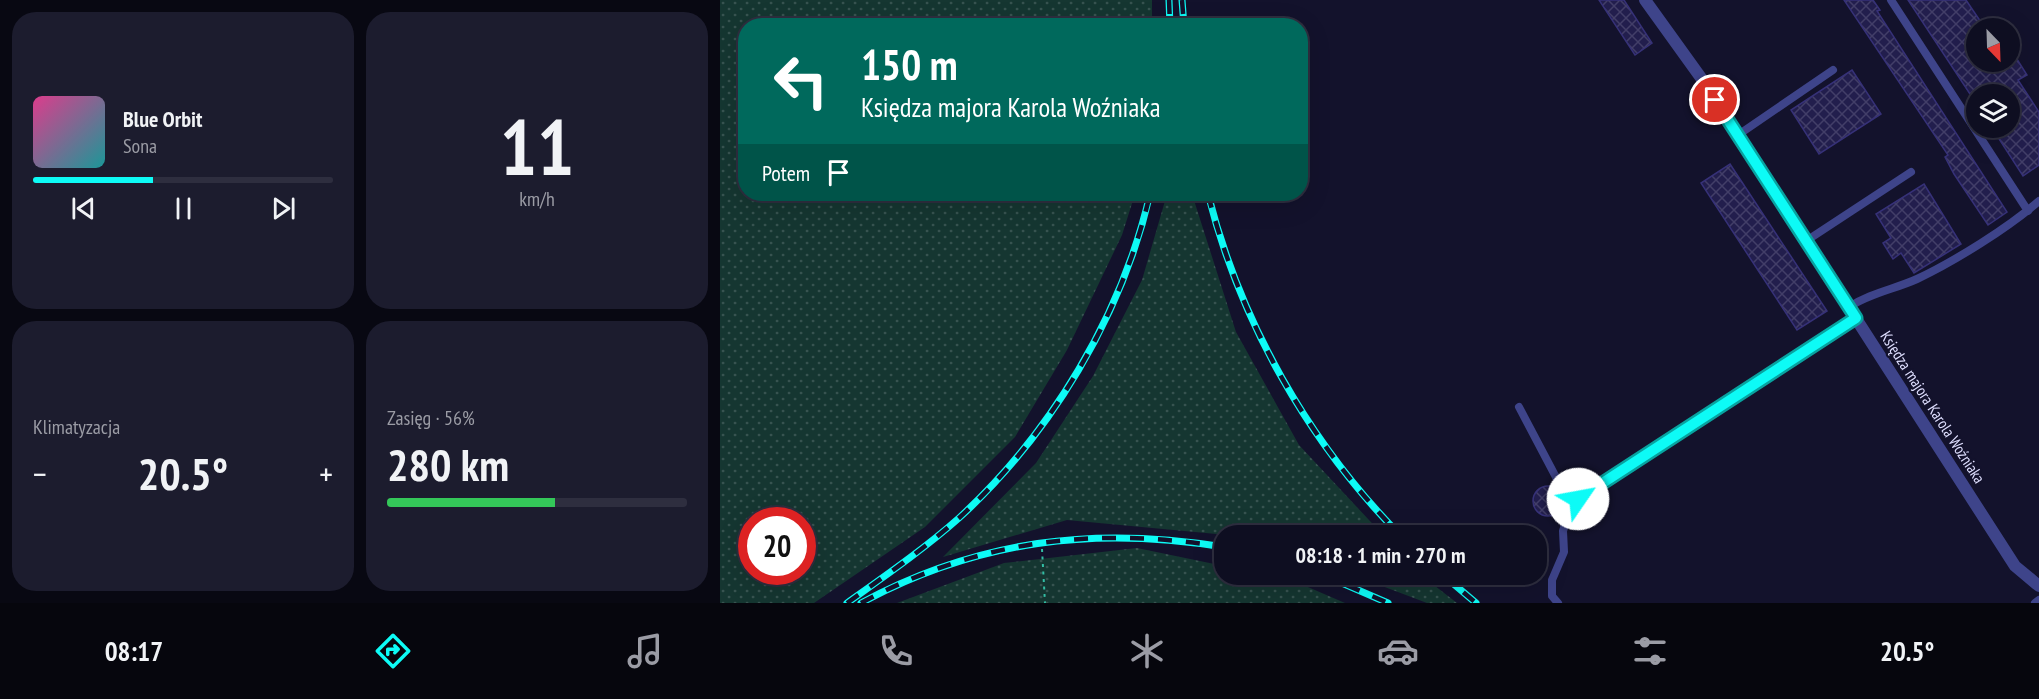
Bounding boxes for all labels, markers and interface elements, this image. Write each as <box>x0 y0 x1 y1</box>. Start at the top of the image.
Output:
north arrow <box>1966 18 2020 72</box>
map controls <box>1966 18 2020 138</box>
text: 150 m <box>861 37 958 92</box>
icon: left <box>762 42 840 120</box>
pin <box>1689 74 1740 125</box>
icon: arrive <box>1698 83 1731 116</box>
button: layers <box>1966 84 2020 138</box>
text: Księdza majora Karola Woźniaka <box>861 90 1160 124</box>
text: 11 <box>500 96 574 197</box>
text: Blue Orbit <box>123 105 202 133</box>
text: Sona <box>123 133 157 159</box>
icon: arrive <box>822 156 855 189</box>
text: Potem <box>762 159 810 187</box>
text: km/h <box>519 186 555 212</box>
icon: previous <box>67 192 100 225</box>
icon: pause <box>167 192 200 225</box>
icon: next <box>267 192 300 225</box>
street label: Księdza majora Karola Woźniaka <box>1876 327 1990 487</box>
text: Zasięg · 56% <box>387 405 475 431</box>
text: Klimatyzacja <box>33 414 120 440</box>
text: 280 km <box>387 435 509 493</box>
text: 20.5° <box>138 444 228 502</box>
text: − <box>33 452 47 495</box>
text: + <box>319 452 333 495</box>
position arrow <box>1546 467 1610 531</box>
speed limit sign: 20 <box>738 507 816 585</box>
text: 08:18 · 1 min · 270 m <box>1295 541 1466 569</box>
icon: directions <box>372 630 414 672</box>
icon: music <box>624 630 666 672</box>
icon: phone <box>875 630 917 672</box>
icon: climate <box>1126 630 1168 672</box>
icon: car <box>1377 630 1419 672</box>
icon: filters <box>1629 630 1671 672</box>
text: 08:17 <box>105 634 163 668</box>
text: 20.5° <box>1880 634 1934 668</box>

